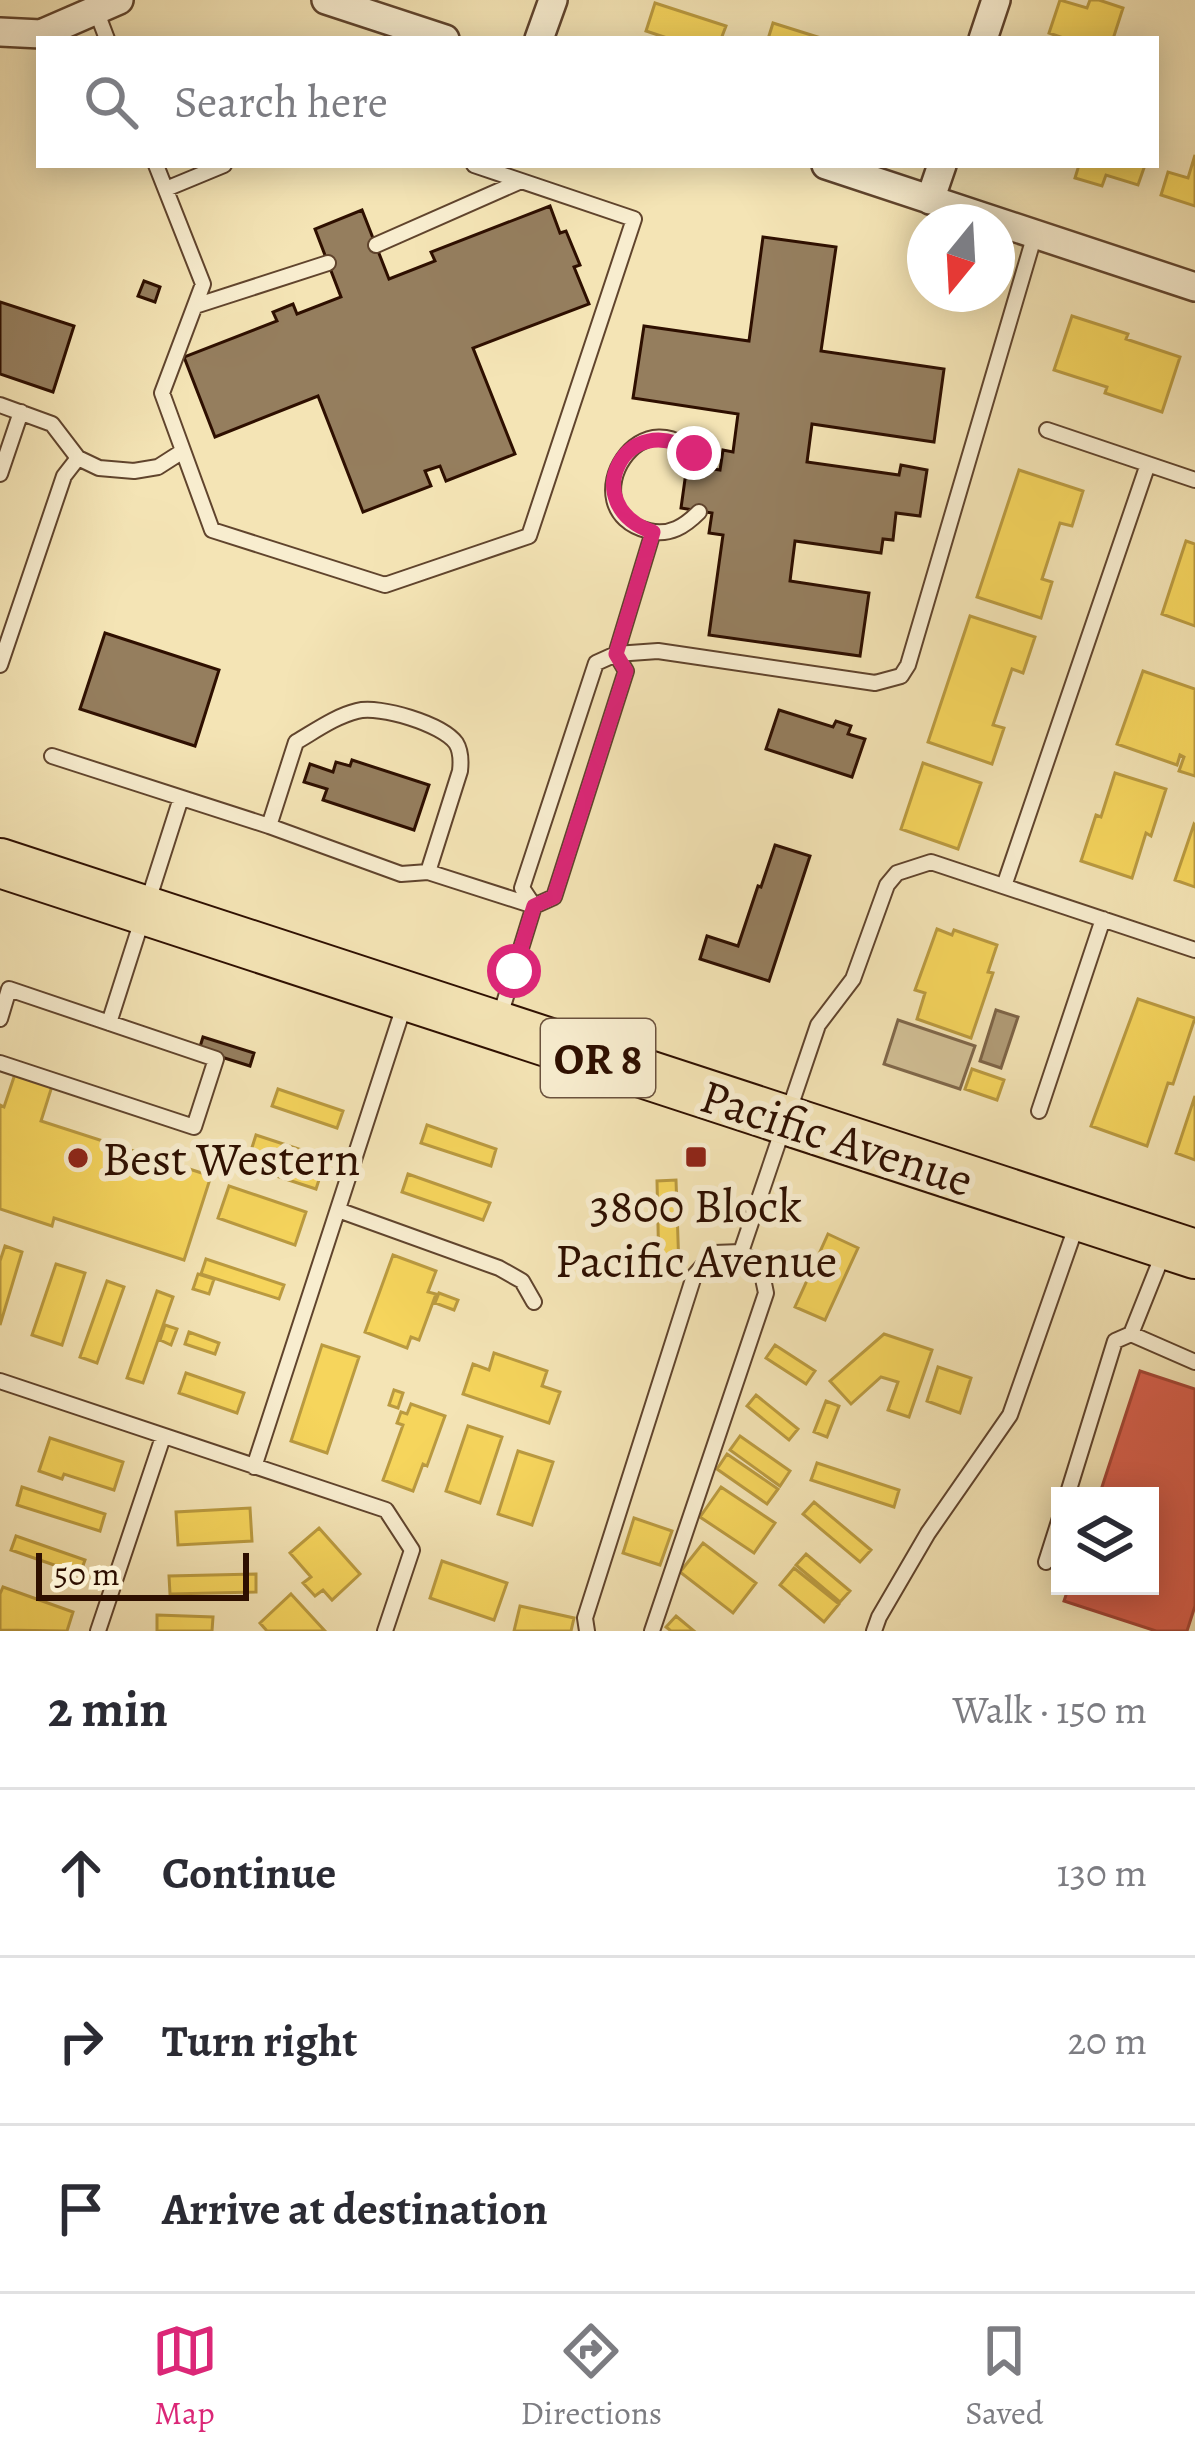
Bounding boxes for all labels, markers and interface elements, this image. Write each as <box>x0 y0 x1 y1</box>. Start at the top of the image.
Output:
search box <box>36 36 1159 168</box>
icon: search <box>78 69 144 135</box>
text: Search here <box>174 71 388 133</box>
north arrow <box>907 204 1015 312</box>
route end <box>667 426 721 480</box>
route start <box>487 944 541 998</box>
road number: OR 8 <box>541 1019 655 1097</box>
street label: Pacific Avenue <box>692 1063 981 1213</box>
place label: Best Western <box>102 1126 360 1192</box>
marker: 3800 Block Pacific Avenue <box>683 1144 709 1170</box>
marker: Best Western <box>65 1145 91 1171</box>
place label: 3800 Block Pacific Avenue <box>555 1173 837 1294</box>
map controls <box>1051 1487 1159 1595</box>
button: layers <box>1051 1487 1159 1595</box>
scale bar <box>36 1547 249 1600</box>
text: 50 m <box>54 1551 120 1596</box>
text: 2 min <box>48 1674 168 1744</box>
text: Walk · 150 m <box>952 1683 1147 1736</box>
icon: ahead <box>48 1840 114 1906</box>
text: Continue <box>162 1842 336 1904</box>
text: 130 m <box>1056 1846 1147 1899</box>
icon: right <box>48 2008 114 2074</box>
text: Turn right <box>162 2010 357 2072</box>
text: 20 m <box>1068 2014 1147 2067</box>
icon: arrive <box>48 2176 114 2242</box>
text: Arrive at destination <box>162 2178 548 2240</box>
tab: Map <box>152 2318 218 2435</box>
tab: Directions <box>521 2318 662 2435</box>
tab: Saved <box>965 2318 1043 2435</box>

